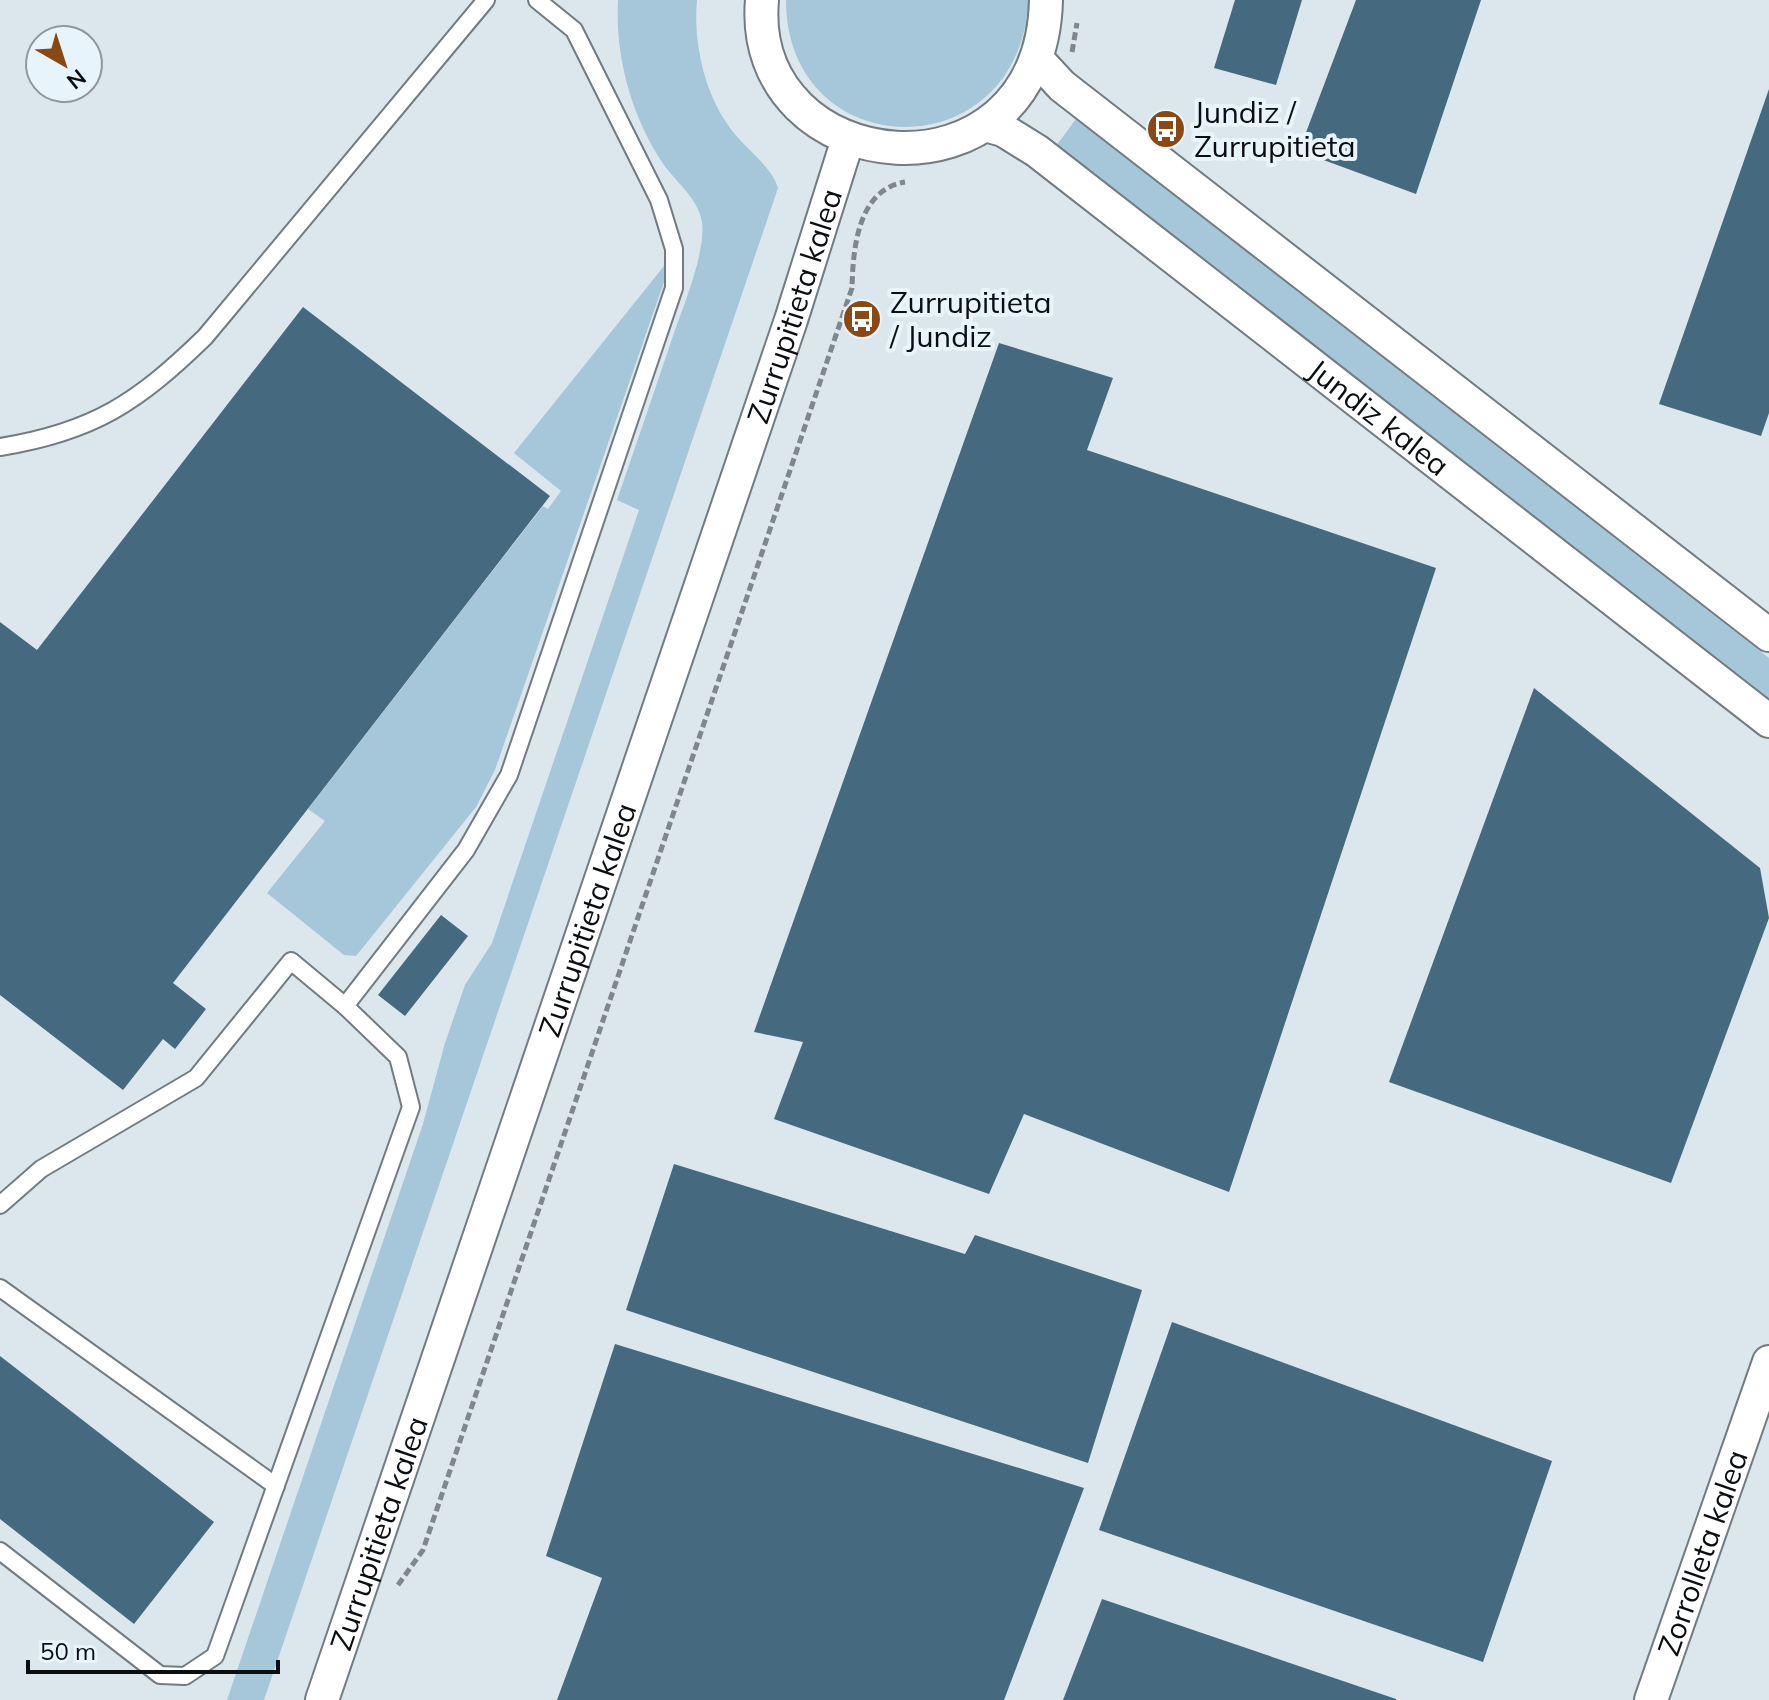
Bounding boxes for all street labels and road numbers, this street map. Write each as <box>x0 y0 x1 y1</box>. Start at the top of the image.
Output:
street label: Zurrupitieta kalea <box>738 184 850 428</box>
street label: Jundiz kalea <box>1301 351 1457 484</box>
street label: Zurrupitieta kalea <box>530 798 644 1042</box>
street label: Zurrupitieta kalea <box>321 1412 436 1655</box>
street label: Zorrolleta kalea <box>1649 1445 1756 1660</box>

